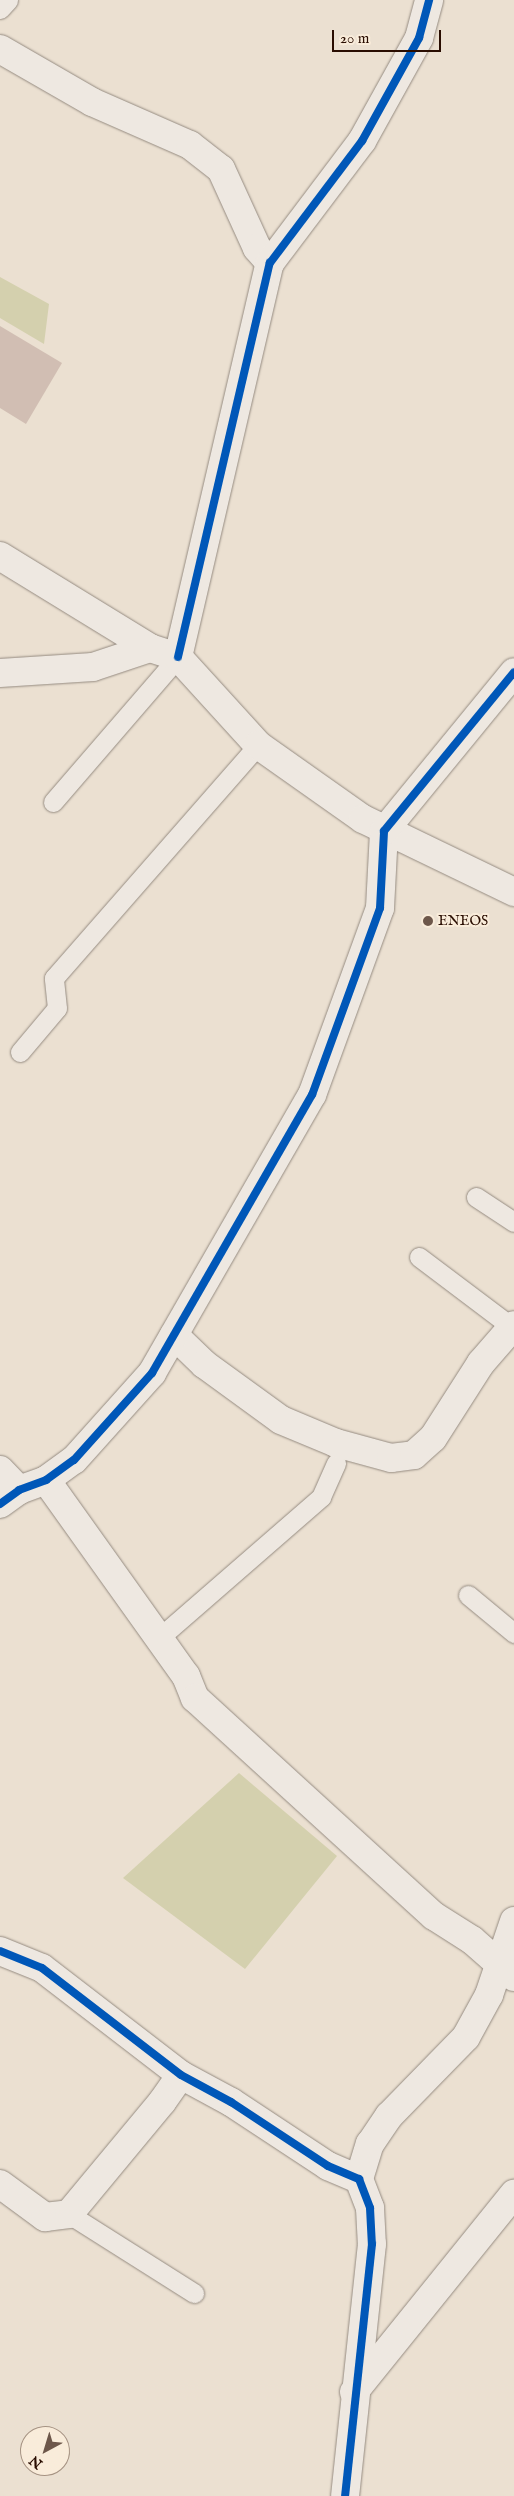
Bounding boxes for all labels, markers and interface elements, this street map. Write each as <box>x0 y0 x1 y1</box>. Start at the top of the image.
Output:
scale bar <box>334 20 443 52</box>
text: 20 m <box>340 29 369 48</box>
place label: ENEOS <box>438 913 488 929</box>
marker: ENEOS <box>422 915 434 927</box>
north arrow <box>20 2426 70 2476</box>
text: N <box>26 2451 47 2473</box>

